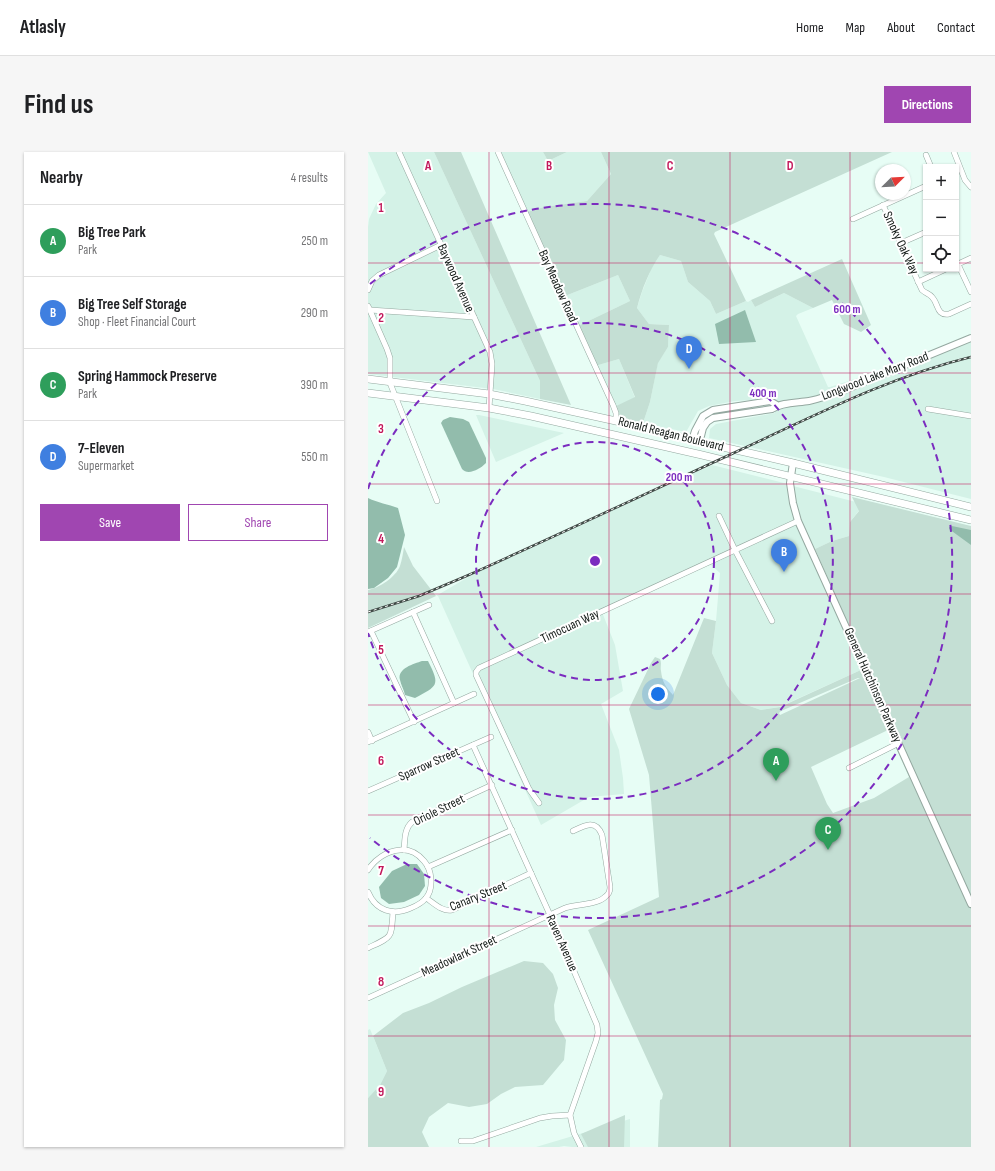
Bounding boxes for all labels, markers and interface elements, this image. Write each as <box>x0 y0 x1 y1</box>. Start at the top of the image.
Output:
text: Atlasly <box>20 16 66 39</box>
text: Home <box>796 19 824 36</box>
text: Map <box>846 19 865 36</box>
text: About <box>887 19 915 36</box>
text: Contact <box>937 19 975 36</box>
button: Directions <box>884 86 971 123</box>
text: Find us <box>24 88 93 121</box>
text: A <box>424 158 432 174</box>
text: B <box>546 158 552 174</box>
text: C <box>667 158 674 174</box>
text: D <box>787 158 794 174</box>
north arrow <box>875 164 911 200</box>
map controls <box>923 164 959 272</box>
button: + <box>923 164 959 200</box>
text: Nearby <box>40 168 83 188</box>
text: 4 results <box>291 170 328 186</box>
text: 1 <box>378 200 384 216</box>
button: − <box>923 200 959 236</box>
street label: Smoky Oak Way <box>879 209 923 277</box>
text: Big Tree Park <box>78 223 146 242</box>
text: A <box>50 233 56 249</box>
text: 250 m <box>301 233 328 249</box>
button: locate <box>923 236 959 272</box>
street label: Baywood Avenue <box>434 241 478 315</box>
text: Park <box>78 242 97 258</box>
street label: Bay Meadow Road <box>535 247 581 325</box>
text: Big Tree Self Storage <box>78 295 187 314</box>
text: 600 m <box>834 302 860 317</box>
text: B <box>50 305 56 321</box>
text: 290 m <box>301 305 328 321</box>
text: 2 <box>378 310 384 326</box>
text: Shop · Fleet Financial Court <box>78 314 196 330</box>
pin: D <box>676 336 702 369</box>
street label: Longwood Lake Mary Road <box>819 348 931 404</box>
text: Spring Hammock Preserve <box>78 367 217 386</box>
text: C <box>50 377 56 393</box>
text: 390 m <box>301 377 328 393</box>
text: Park <box>78 386 97 402</box>
text: 400 m <box>750 386 776 401</box>
street label: Ronald Reagan Boulevard <box>616 413 726 455</box>
text: 3 <box>378 421 384 437</box>
text: 7-Eleven <box>78 439 125 458</box>
text: D <box>50 449 56 465</box>
text: 550 m <box>301 449 328 465</box>
text: Supermarket <box>78 458 134 474</box>
text: 200 m <box>666 470 692 485</box>
button: Save <box>40 504 180 541</box>
button: Share <box>188 504 328 541</box>
text: 4 <box>378 531 384 547</box>
pin: B <box>771 539 797 572</box>
centre of rings <box>588 554 602 568</box>
street label: Timocuan Way <box>538 605 602 647</box>
street label: General Hutchinson Parkway <box>840 625 906 745</box>
text: 5 <box>378 642 384 658</box>
your location <box>648 684 668 704</box>
street label: Sparrow Street <box>396 743 462 785</box>
pin: A <box>763 748 789 781</box>
text: 6 <box>378 753 384 769</box>
street label: Oriole Street <box>411 791 467 829</box>
pin: C <box>815 817 841 850</box>
text: 7 <box>378 863 384 879</box>
street label: Canary Street <box>447 877 509 915</box>
street label: Raven Avenue <box>542 912 582 974</box>
street label: Meadowlark Street <box>419 931 499 981</box>
text: 8 <box>378 974 384 990</box>
text: 9 <box>378 1084 384 1100</box>

